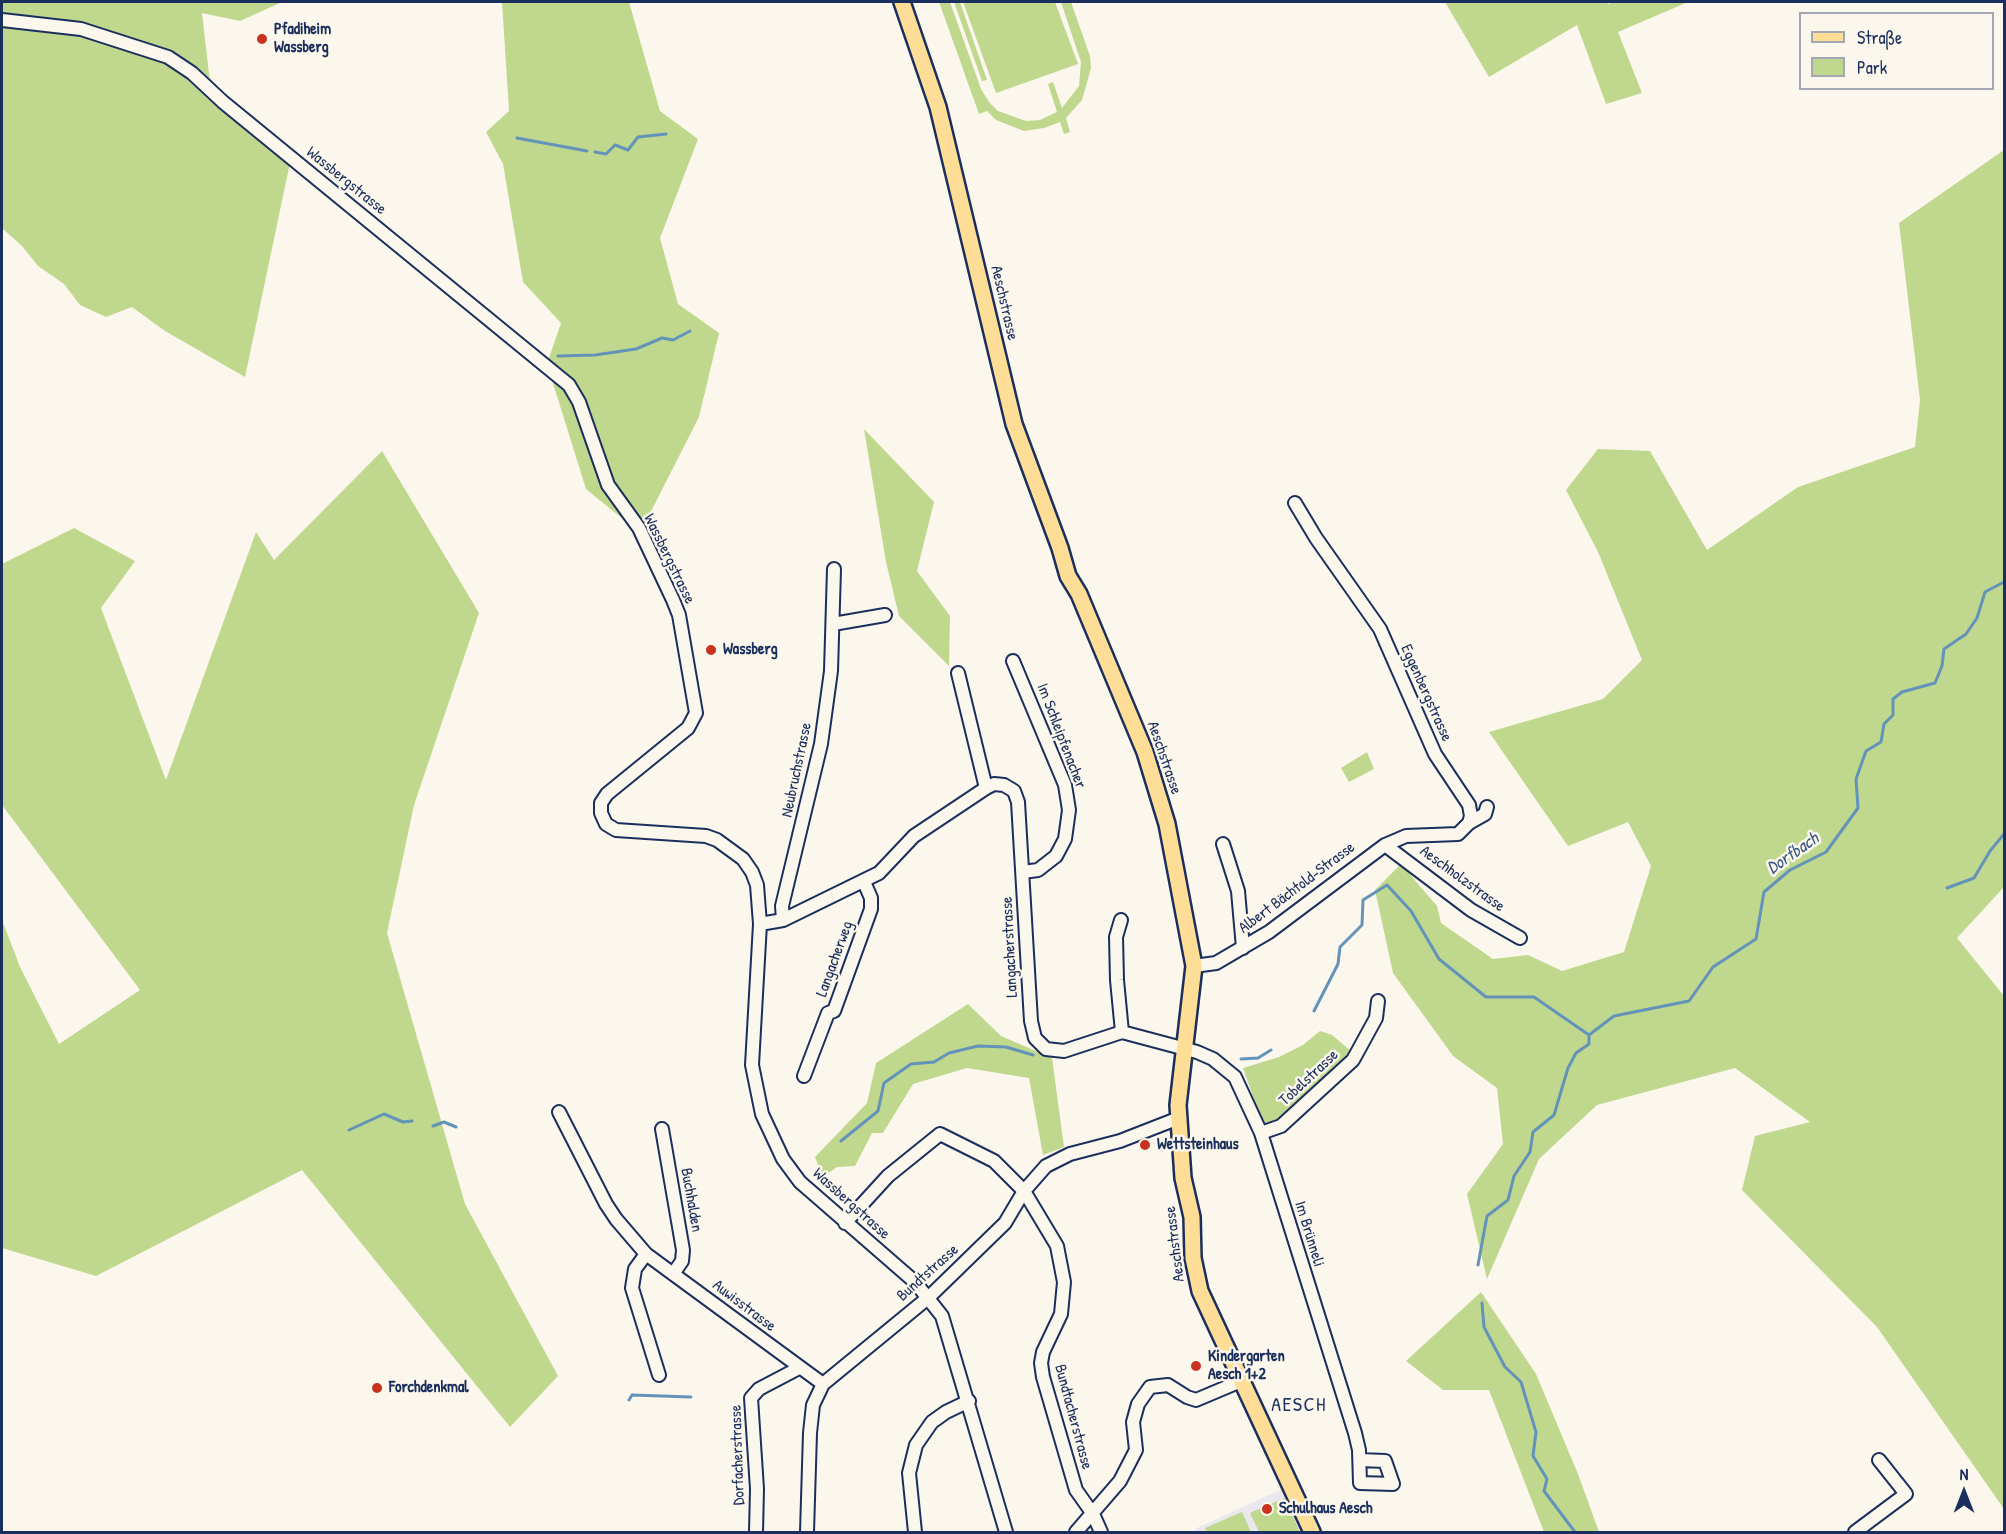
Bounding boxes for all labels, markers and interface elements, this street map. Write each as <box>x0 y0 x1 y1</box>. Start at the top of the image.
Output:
legend <box>1799 12 1994 90</box>
place label: Pfadiheim Wassberg <box>274 20 331 58</box>
text: Straße <box>1857 25 1902 50</box>
marker: Pfadiheim Wassberg <box>255 32 269 46</box>
text: Park <box>1857 55 1887 80</box>
street label: Wassbergstrasse <box>302 143 390 219</box>
street label: Aeschstrasse <box>986 264 1022 342</box>
street label: Wassbergstrasse <box>639 511 699 607</box>
place label: Wassberg <box>723 640 778 660</box>
street label: Eggenbergstrasse <box>1396 642 1456 744</box>
marker: Wassberg <box>704 643 718 657</box>
street label: Im Schleipfenacher <box>1032 681 1090 791</box>
street label: Aeschstrasse <box>1143 719 1185 797</box>
street label: Neubruchstrasse <box>778 721 816 819</box>
water label: Dorfbach <box>1763 828 1823 880</box>
street label: Albert Bächtold-Strasse <box>1235 838 1359 938</box>
street label: Aeschholzstrasse <box>1416 842 1508 916</box>
street label: Langacherstrasse <box>998 896 1022 998</box>
street label: Langacherweg <box>812 919 858 999</box>
street label: Tobelstrasse <box>1275 1046 1343 1110</box>
place label: Wettsteinhaus <box>1157 1135 1239 1155</box>
marker: Wettsteinhaus <box>1138 1138 1152 1152</box>
street label: Wassbergstrasse <box>808 1164 894 1244</box>
street label: Buchhalden <box>676 1167 706 1233</box>
street label: Im Brünneli <box>1290 1199 1328 1269</box>
street label: Aeschstrasse <box>1161 1205 1189 1283</box>
street label: Bundtstrasse <box>893 1240 963 1306</box>
street label: Auwisstrasse <box>709 1276 779 1336</box>
place label: Kindergarten Aesch 1+2 <box>1208 1347 1285 1385</box>
marker: Kindergarten Aesch 1+2 <box>1189 1359 1203 1373</box>
street label: Bundtacherstrasse <box>1050 1362 1096 1472</box>
place label: Forchdenkmal <box>389 1378 468 1398</box>
marker: Forchdenkmal <box>370 1381 384 1395</box>
district label: AESCH <box>1271 1394 1327 1418</box>
street label: Dorfacherstrasse <box>727 1404 749 1506</box>
north arrow <box>1934 1462 1994 1522</box>
text: N <box>1960 1463 1968 1485</box>
place label: Schulhaus Aesch <box>1279 1499 1372 1519</box>
marker: Schulhaus Aesch <box>1260 1502 1274 1516</box>

